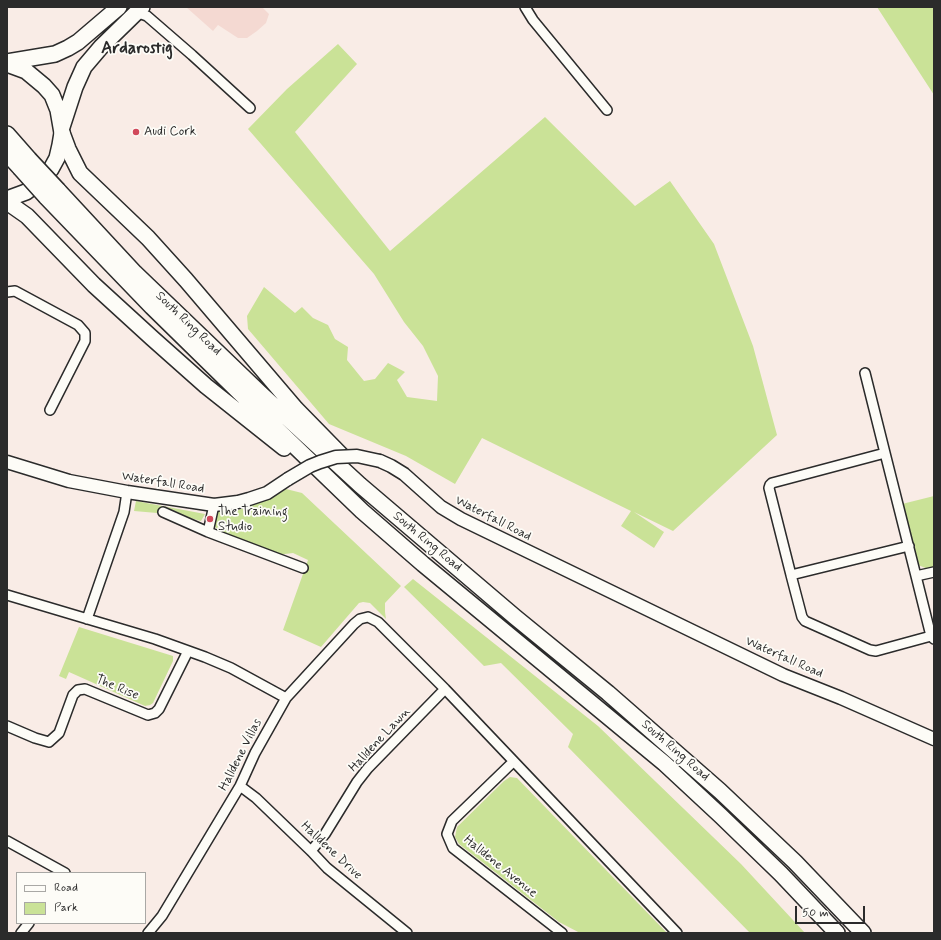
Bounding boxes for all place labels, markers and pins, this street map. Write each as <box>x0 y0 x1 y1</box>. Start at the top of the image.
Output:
place label: Audi Cork <box>144 124 196 140</box>
marker: Audi Cork <box>131 127 141 137</box>
place label: The Training Studio <box>218 504 288 535</box>
marker: The Training Studio <box>205 514 215 524</box>

